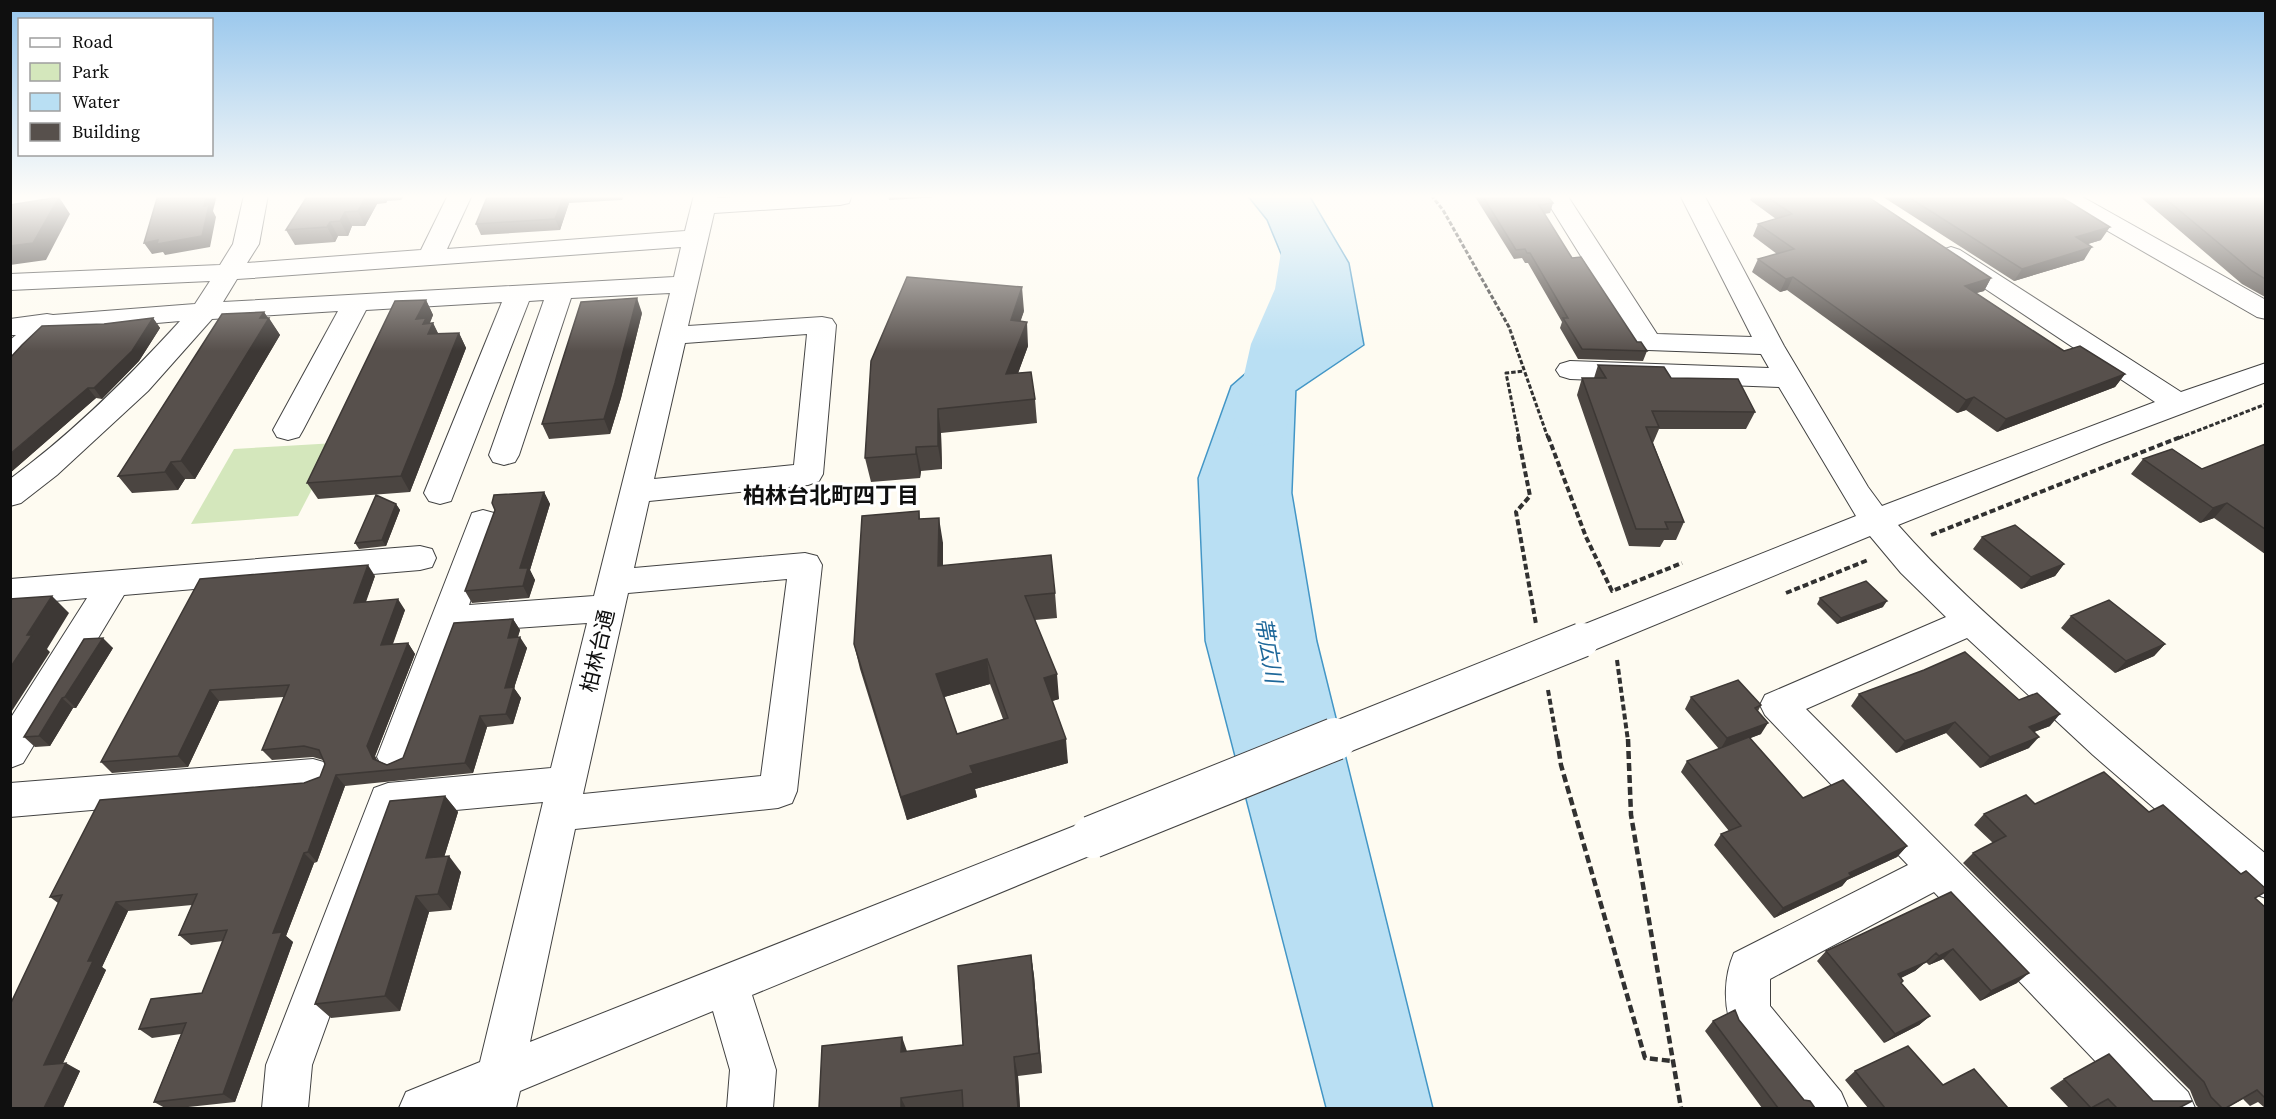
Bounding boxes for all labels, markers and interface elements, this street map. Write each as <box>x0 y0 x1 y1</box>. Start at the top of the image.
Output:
legend <box>18 18 213 156</box>
text: Road <box>72 29 113 54</box>
text: Park <box>72 59 109 84</box>
text: Water <box>72 89 120 114</box>
text: Building <box>72 119 140 144</box>
district label: 柏林台北町四丁目 <box>743 480 919 510</box>
street label: 柏林台通 <box>574 607 621 695</box>
water label: 帯広川 <box>1248 615 1290 687</box>

